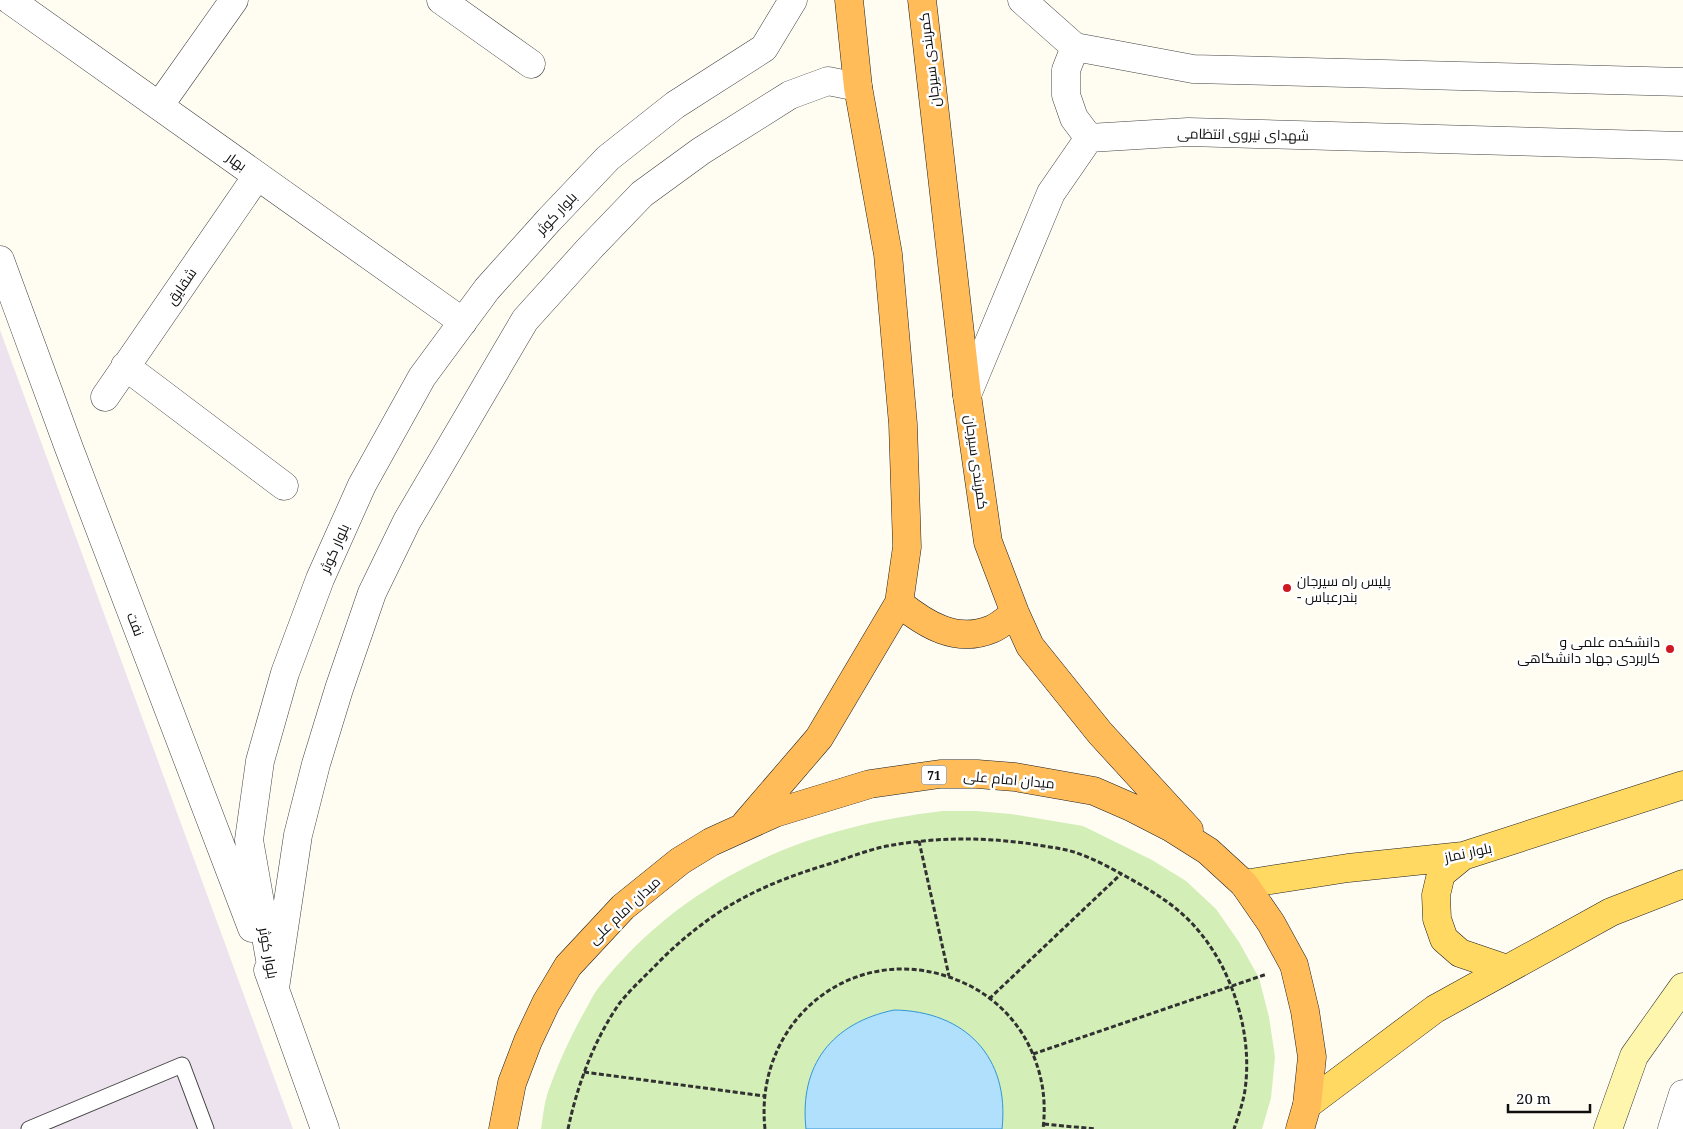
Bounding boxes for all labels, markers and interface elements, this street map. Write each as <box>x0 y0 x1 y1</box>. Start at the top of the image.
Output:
street label: کمربندی سیرجان <box>914 12 944 108</box>
street label: شهدای نیروی انتظامی <box>1177 123 1309 145</box>
street label: بهار <box>222 147 251 175</box>
street label: بلوار کوثر <box>531 188 581 239</box>
street label: شقایق <box>161 264 201 308</box>
street label: کمربندی سیرجان <box>961 414 993 510</box>
street label: بلوار کوثر <box>314 520 353 577</box>
place label: پلیس راه سیرجان - بندرعباس <box>1297 571 1391 606</box>
marker: پلیس راه سیرجان - بندرعباس <box>1281 582 1293 594</box>
street label: نفت <box>123 609 149 639</box>
place label: دانشکده علمی و کاربردی جهاد دانشگاهی <box>1517 632 1660 667</box>
marker: دانشکده علمی و کاربردی جهاد دانشگاهی <box>1664 643 1676 655</box>
road number: 71 <box>922 766 946 784</box>
street label: میدان امام علی <box>962 766 1055 793</box>
street label: بلوار نماز <box>1441 838 1494 867</box>
street label: میدان امام علی <box>584 872 665 949</box>
street label: بلوار کوثر <box>255 925 283 980</box>
scale bar <box>1508 1082 1590 1114</box>
text: 20 m <box>1516 1088 1551 1108</box>

